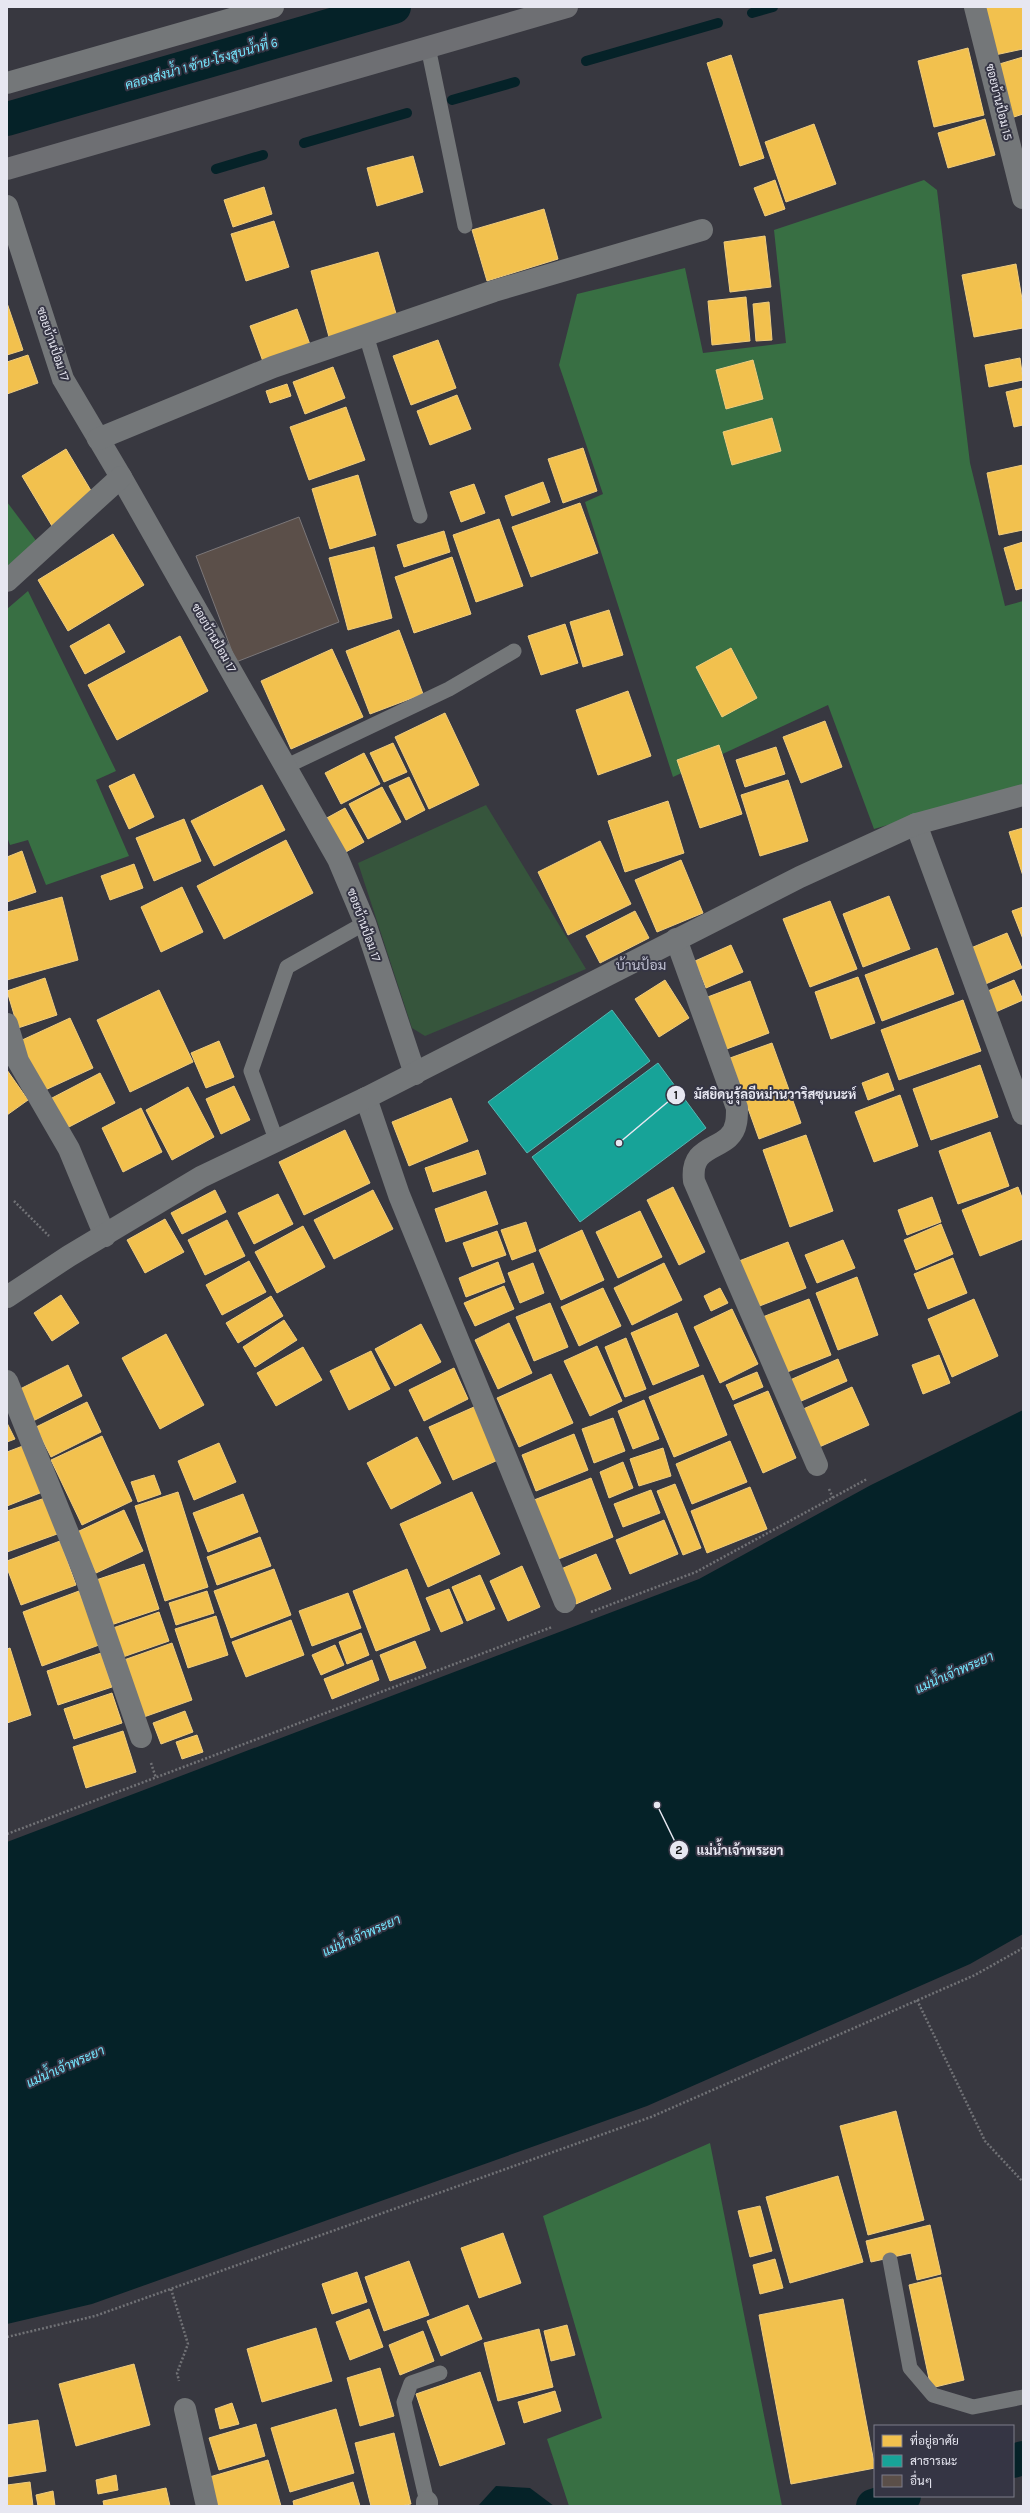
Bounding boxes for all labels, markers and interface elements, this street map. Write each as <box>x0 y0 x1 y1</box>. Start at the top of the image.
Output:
water label: คลองส่งน้ำ 1 ซ้าย-โรงสูบน้ำที่ 6 <box>122 30 280 94</box>
street label: ซอยบ้านป้อม 15 <box>983 62 1015 142</box>
street label: ซอยบ้านป้อม 17 <box>34 305 72 383</box>
street label: ซอยบ้านป้อม 17 <box>189 601 240 675</box>
street label: ซอยบ้านป้อม 17 <box>344 886 384 964</box>
district label: บ้านป้อม <box>616 956 666 974</box>
callout: มัสยิดนูรุ้ลอีหม่านวาริสซุนนะห์ <box>666 1082 865 1107</box>
text: มัสยิดนูรุ้ลอีหม่านวาริสซุนนะห์ <box>694 1085 857 1105</box>
text: 1 <box>674 1088 678 1102</box>
water label: แม่น้ำเจ้าพระยา <box>911 1644 996 1696</box>
callout: แม่น้ำเจ้าพระยา <box>669 1838 792 1863</box>
text: แม่น้ำเจ้าพระยา <box>696 1838 784 1858</box>
text: 2 <box>675 1843 683 1857</box>
water label: แม่น้ำเจ้าพระยา <box>318 1907 403 1959</box>
water label: แม่น้ำเจ้าพระยา <box>22 2038 107 2090</box>
legend <box>874 2425 1014 2497</box>
text: ที่อยู่อาศัย <box>910 2430 959 2449</box>
text: สาธารณะ <box>910 2454 957 2468</box>
text: อื่นๆ <box>910 2470 932 2488</box>

